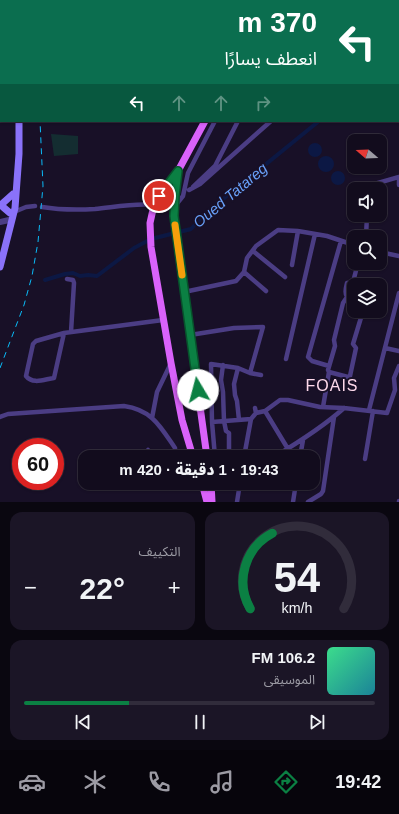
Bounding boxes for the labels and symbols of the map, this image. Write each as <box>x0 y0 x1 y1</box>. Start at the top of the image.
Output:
north arrow <box>347 134 387 174</box>
water label: Oued Tatareg <box>190 159 271 231</box>
pin <box>142 179 176 213</box>
position arrow <box>177 369 219 411</box>
district label: FOAIS <box>305 377 359 394</box>
speed limit sign: 60 <box>12 438 64 490</box>

